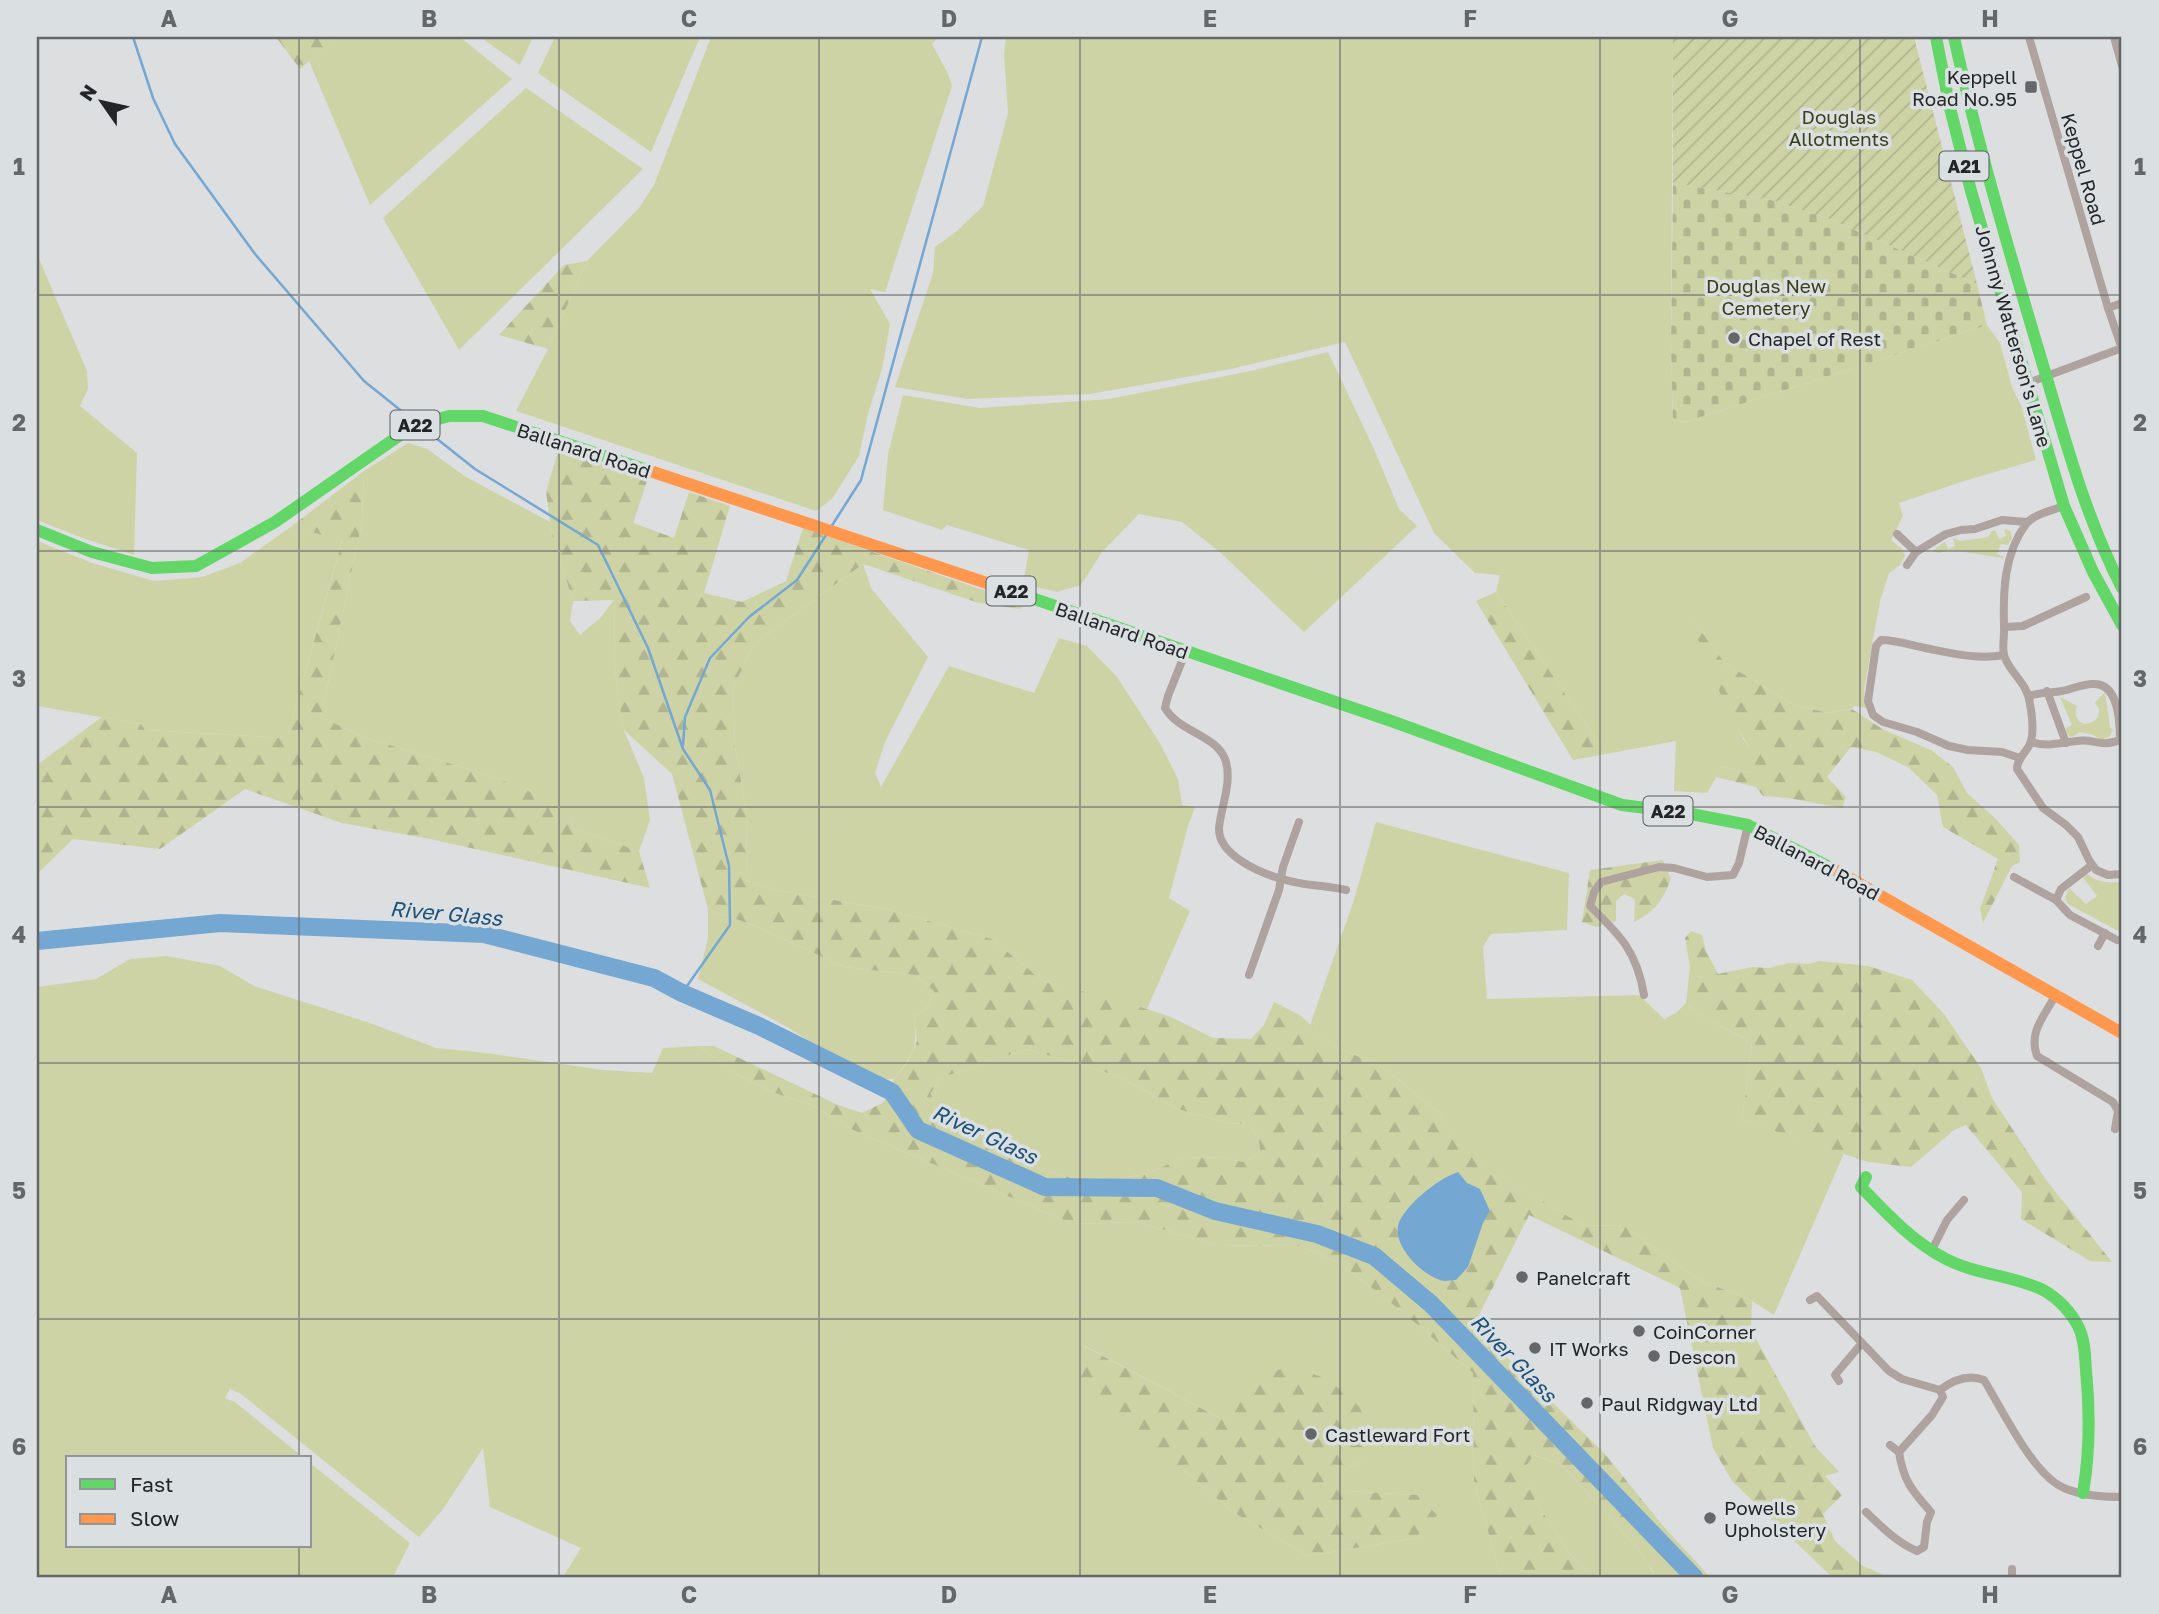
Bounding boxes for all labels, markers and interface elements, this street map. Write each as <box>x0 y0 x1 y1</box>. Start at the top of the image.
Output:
text: A <box>161 4 178 32</box>
text: B <box>421 4 437 32</box>
text: C <box>681 4 697 32</box>
text: D <box>941 4 957 32</box>
text: E <box>1203 4 1217 32</box>
text: F <box>1463 4 1477 32</box>
text: G <box>1722 4 1738 32</box>
text: H <box>1981 4 1999 32</box>
place label: Keppell Road No.95 <box>1912 65 2017 110</box>
north arrow <box>66 66 136 136</box>
marker: Keppell Road No.95 <box>2023 79 2039 95</box>
text: N <box>74 80 101 105</box>
park label: Douglas Allotments <box>1789 105 1889 150</box>
street label: Keppel Road <box>2057 110 2111 228</box>
text: 1 <box>13 152 25 180</box>
road number: A21 <box>1940 152 1988 181</box>
text: 1 <box>2134 152 2146 180</box>
street label: Johnny Watterson's Lane <box>1971 222 2057 450</box>
park label: Douglas New Cemetery <box>1706 274 1826 319</box>
place label: Chapel of Rest <box>1748 327 1881 350</box>
marker: Chapel of Rest <box>1726 330 1742 346</box>
text: 2 <box>12 408 26 436</box>
text: 2 <box>2133 408 2147 436</box>
road number: A22 <box>390 410 440 440</box>
street label: Ballanard Road <box>514 418 654 482</box>
road number: A22 <box>986 576 1036 606</box>
street label: Ballanard Road <box>1053 596 1191 664</box>
text: 3 <box>12 664 26 692</box>
text: 3 <box>2133 664 2147 692</box>
road number: A22 <box>1644 796 1692 826</box>
street label: Ballanard Road <box>1750 819 1884 905</box>
water label: River Glass <box>389 895 504 931</box>
text: 4 <box>12 920 26 948</box>
text: 4 <box>2133 920 2147 948</box>
water label: River Glass <box>929 1098 1042 1170</box>
text: 5 <box>12 1176 26 1204</box>
text: 5 <box>2133 1176 2147 1204</box>
place label: Panelcraft <box>1536 1266 1631 1289</box>
marker: Panelcraft <box>1514 1269 1530 1285</box>
water label: River Glass <box>1466 1308 1563 1408</box>
place label: CoinCorner <box>1653 1320 1757 1343</box>
marker: CoinCorner <box>1631 1323 1647 1339</box>
place label: IT Works <box>1549 1337 1629 1360</box>
marker: IT Works <box>1527 1340 1543 1356</box>
place label: Descon <box>1668 1345 1736 1368</box>
marker: Descon <box>1646 1348 1662 1364</box>
place label: Paul Ridgway Ltd <box>1601 1392 1758 1415</box>
marker: Paul Ridgway Ltd <box>1579 1395 1595 1411</box>
place label: Castleward Fort <box>1325 1423 1470 1446</box>
marker: Castleward Fort <box>1303 1426 1319 1442</box>
text: 6 <box>12 1432 26 1460</box>
text: 6 <box>2133 1432 2147 1460</box>
legend <box>66 1456 312 1548</box>
text: Fast <box>130 1471 173 1497</box>
place label: Powells Upholstery <box>1724 1496 1826 1541</box>
text: Slow <box>130 1505 179 1531</box>
marker: Powells Upholstery <box>1702 1510 1718 1526</box>
text: A <box>161 1580 178 1608</box>
text: B <box>421 1580 437 1608</box>
text: C <box>681 1580 697 1608</box>
text: D <box>941 1580 957 1608</box>
text: E <box>1203 1580 1217 1608</box>
text: F <box>1463 1580 1477 1608</box>
text: G <box>1722 1580 1738 1608</box>
text: H <box>1981 1580 1999 1608</box>

